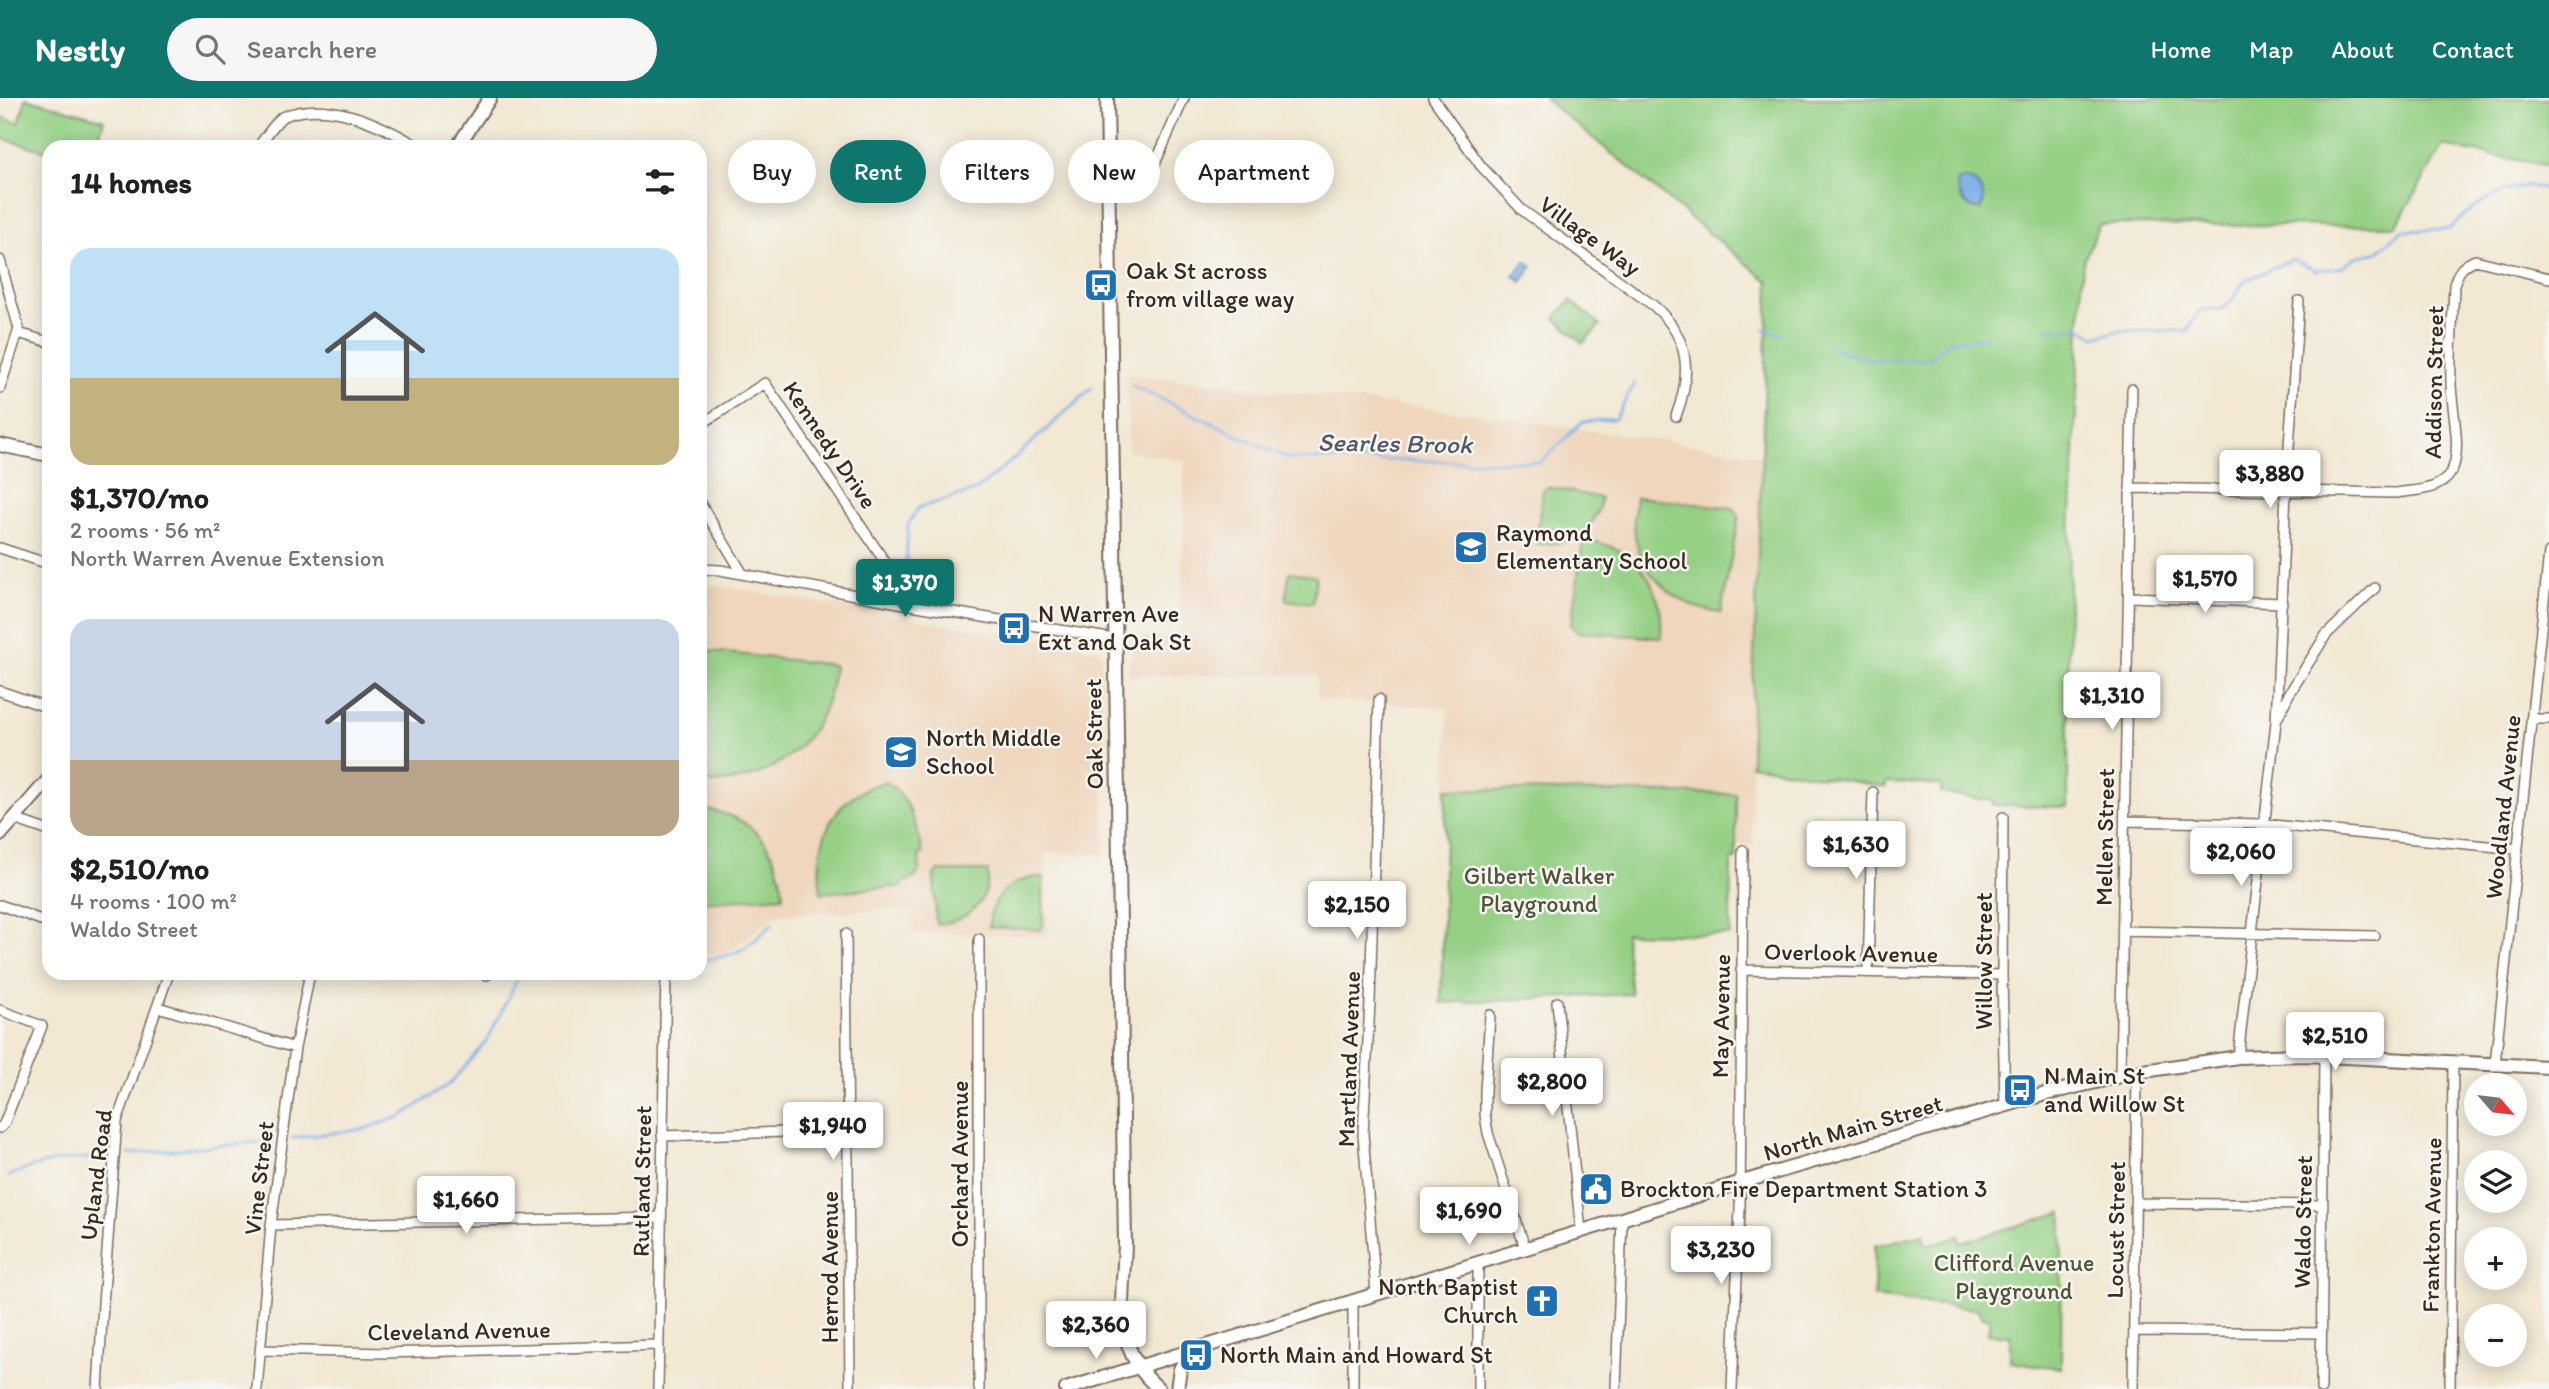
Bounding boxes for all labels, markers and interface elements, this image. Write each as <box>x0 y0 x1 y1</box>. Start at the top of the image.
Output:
search box <box>167 18 657 81</box>
text: Nestly <box>35 30 125 69</box>
icon: search <box>191 30 229 68</box>
text: Search here <box>247 33 377 65</box>
text: Home <box>2151 35 2211 64</box>
text: Map <box>2249 35 2293 64</box>
text: About <box>2331 35 2394 64</box>
text: Contact <box>2432 35 2514 64</box>
chip: Buy <box>728 140 816 203</box>
chip: Rent <box>830 140 926 203</box>
chip: Filters <box>940 140 1054 203</box>
chip: New <box>1068 140 1160 203</box>
chip: Apartment <box>1174 140 1334 203</box>
icon: filters <box>641 163 679 201</box>
text: 14 homes <box>70 164 192 201</box>
street label: Village Way <box>1534 189 1647 282</box>
place label: Oak St across from village way <box>1126 256 1295 313</box>
bus stop icon: Oak St across from village way <box>1082 266 1120 304</box>
icon: home <box>312 293 438 419</box>
street label: Addison Street <box>2418 305 2449 459</box>
street label: Kennedy Drive <box>777 375 884 514</box>
water label: Searles Brook <box>1317 426 1474 460</box>
pin: $3,880 <box>2213 450 2327 510</box>
text: $3,880 <box>2235 459 2305 487</box>
text: $1,370/mo <box>70 479 209 516</box>
text: 2 rooms · 56 m² <box>70 516 221 544</box>
place label: Raymond Elementary School <box>1496 518 1688 575</box>
school or university icon: Raymond Elementary School <box>1452 528 1490 566</box>
text: North Warren Avenue Extension <box>70 544 385 572</box>
pin: $1,570 <box>2148 556 2262 615</box>
pin: $1,370 <box>848 560 962 619</box>
text: $1,570 <box>2172 564 2238 592</box>
text: $1,370 <box>872 568 938 596</box>
place label: N Warren Ave Ext and Oak St <box>1038 599 1191 656</box>
bus stop icon: N Warren Ave Ext and Oak St <box>995 609 1033 647</box>
icon: home <box>312 664 438 790</box>
pin: $1,310 <box>2055 672 2169 732</box>
street label: Oak Street <box>1078 678 1109 790</box>
text: $1,310 <box>2079 681 2145 709</box>
street label: Woodland Avenue <box>2478 713 2527 901</box>
place label: North Middle School <box>926 723 1061 780</box>
school or university icon: North Middle School <box>882 733 920 771</box>
street label: Mellen Street <box>2089 768 2120 906</box>
pin: $1,630 <box>1799 822 1913 881</box>
pin: $2,060 <box>2184 828 2298 888</box>
text: $1,630 <box>1823 830 1889 858</box>
text: $2,060 <box>2206 837 2276 865</box>
text: $2,510/mo <box>70 850 209 887</box>
park label: Gilbert Walker Playground <box>1464 861 1615 918</box>
pin: $2,150 <box>1300 882 1414 941</box>
text: 4 rooms · 100 m² <box>70 887 237 915</box>
text: $2,150 <box>1324 890 1390 918</box>
street label: Willow Street <box>1969 892 1998 1030</box>
text: Waldo Street <box>70 915 198 943</box>
street label: Overlook Avenue <box>1764 936 1938 969</box>
street label: May Avenue <box>1705 954 1736 1078</box>
street label: Martland Avenue <box>1331 970 1366 1148</box>
pin: $2,510 <box>2278 1012 2392 1072</box>
text: $2,510 <box>2302 1021 2368 1049</box>
pin: $2,800 <box>1495 1058 1609 1118</box>
place label: N Main St and Willow St <box>2044 1061 2185 1118</box>
text: $2,800 <box>1517 1067 1587 1095</box>
bus stop icon: N Main St and Willow St <box>2001 1071 2039 1109</box>
north arrow <box>2464 1073 2527 1136</box>
map controls <box>2464 1073 2527 1367</box>
street label: Orchard Avenue <box>945 1080 974 1248</box>
street label: North Main Street <box>1760 1088 1946 1167</box>
pin: $1,940 <box>776 1102 890 1162</box>
street label: Rutland Street <box>626 1105 657 1257</box>
street label: Upland Road <box>73 1107 118 1242</box>
text: $1,940 <box>799 1111 867 1139</box>
street label: Vine Street <box>237 1119 280 1237</box>
street label: Frankton Avenue <box>2415 1137 2448 1313</box>
button: layers <box>2464 1150 2527 1213</box>
street label: Waldo Street <box>2287 1155 2318 1289</box>
street label: Locust Street <box>2100 1161 2131 1299</box>
public building icon: Brockton Fire Department Station 3 <box>1577 1170 1615 1208</box>
place label: Brockton Fire Department Station 3 <box>1620 1174 1987 1203</box>
pin: $1,660 <box>409 1176 523 1236</box>
text: $1,660 <box>433 1185 499 1213</box>
pin: $1,690 <box>1412 1188 1526 1247</box>
street label: Herrod Avenue <box>815 1191 844 1343</box>
text: $1,690 <box>1436 1196 1502 1224</box>
pin: $3,230 <box>1664 1226 1778 1286</box>
button: + <box>2464 1227 2527 1290</box>
text: $3,230 <box>1687 1235 1755 1263</box>
park label: Clifford Avenue Playground <box>1934 1248 2094 1305</box>
place label: North Baptist Church <box>1378 1272 1518 1329</box>
church icon: North Baptist Church <box>1523 1282 1561 1320</box>
pin: $2,360 <box>1039 1302 1153 1361</box>
button: − <box>2464 1304 2527 1367</box>
text: $2,360 <box>1062 1310 1130 1338</box>
street label: Cleveland Avenue <box>367 1314 551 1347</box>
bus stop icon: North Main and Howard St <box>1177 1336 1215 1374</box>
place label: North Main and Howard St <box>1220 1340 1493 1369</box>

